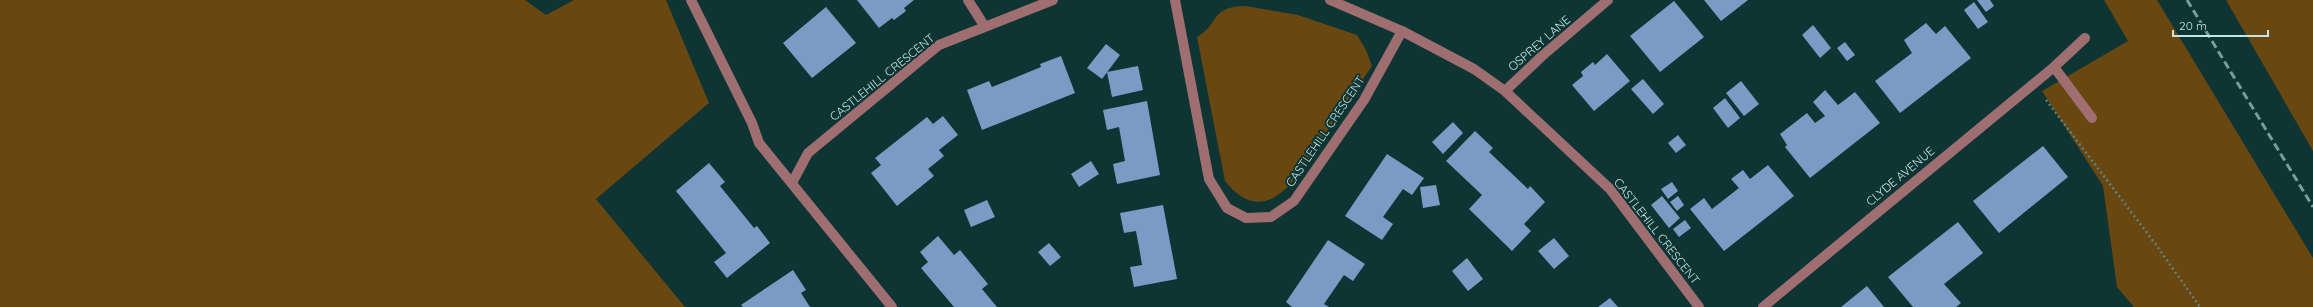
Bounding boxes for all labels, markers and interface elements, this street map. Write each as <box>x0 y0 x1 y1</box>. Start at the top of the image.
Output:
street label: OSPREY LANE <box>1505 12 1573 74</box>
scale bar <box>2173 12 2268 38</box>
text: 20 m <box>2179 18 2207 33</box>
street label: CASTLEHILL CRESCENT <box>827 30 937 124</box>
street label: CASTLEHILL CRESCENT <box>1282 73 1368 189</box>
street label: CLYDE AVENUE <box>1863 143 1937 209</box>
street label: CASTLEHILL CRESCENT <box>1611 175 1703 287</box>

